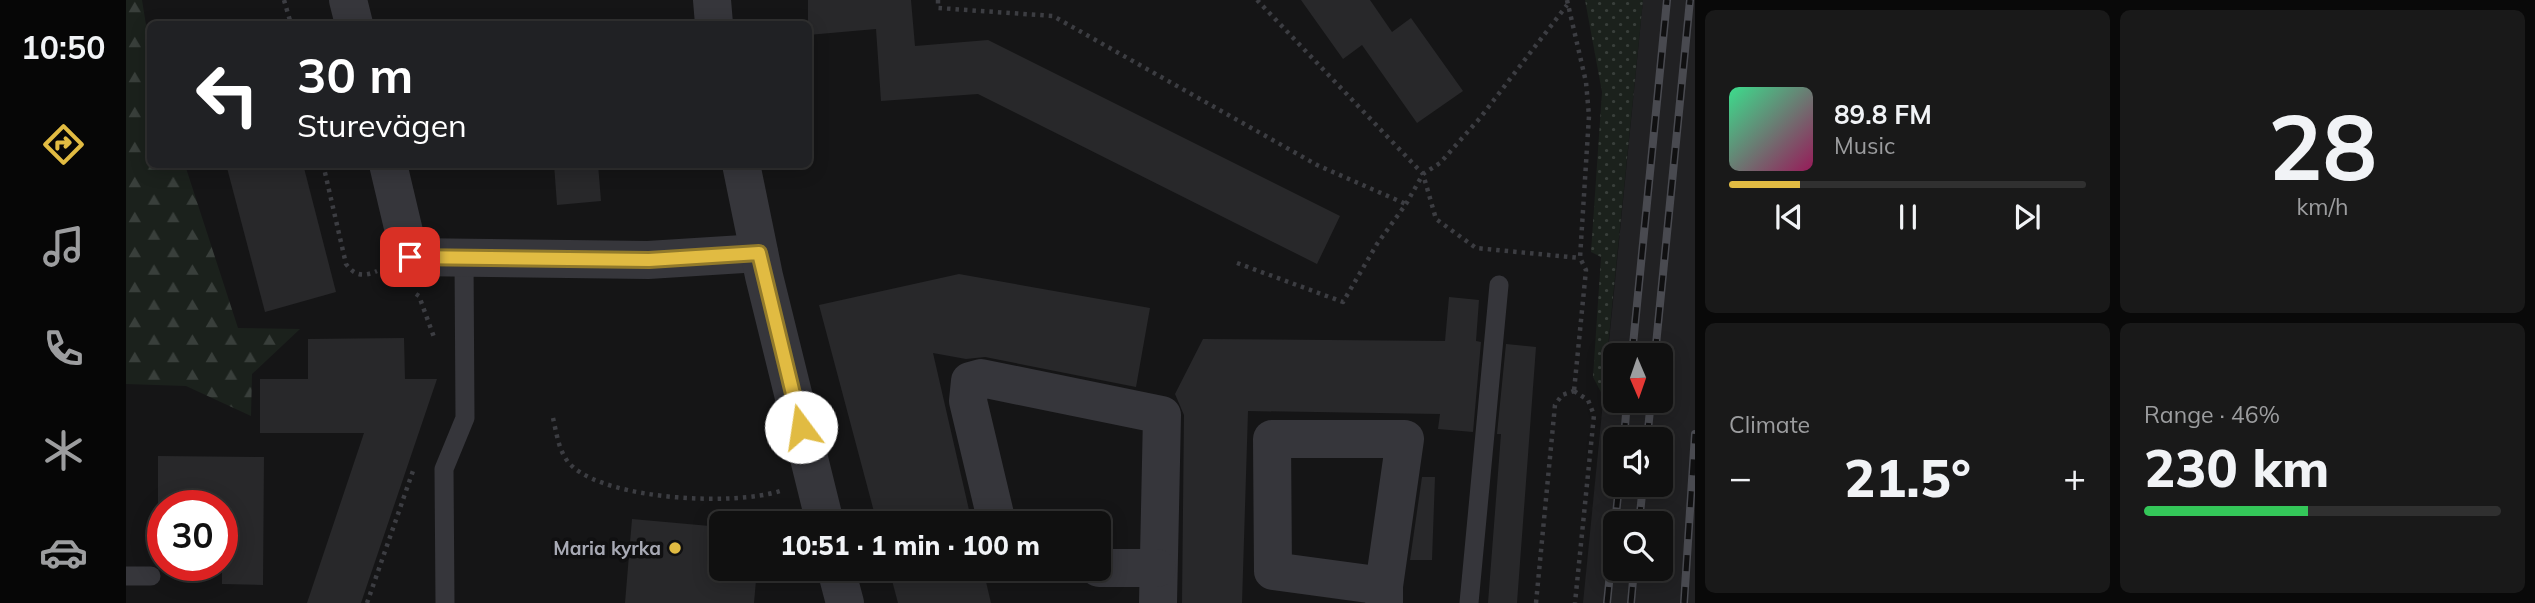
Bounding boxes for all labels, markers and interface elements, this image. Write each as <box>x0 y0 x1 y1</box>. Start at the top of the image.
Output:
text: 10:50 <box>21 27 105 67</box>
text: 30 m <box>297 44 413 105</box>
icon: left <box>182 49 273 140</box>
text: 28 <box>2268 89 2377 203</box>
text: 89.8 FM <box>1834 98 1932 131</box>
text: Sturevägen <box>297 105 467 145</box>
icon: directions <box>39 120 88 169</box>
text: Music <box>1834 131 1895 160</box>
text: km/h <box>2296 192 2349 221</box>
icon: previous <box>1770 198 1808 236</box>
icon: pause <box>1889 198 1927 236</box>
icon: next <box>2008 198 2046 236</box>
icon: music <box>39 222 88 271</box>
pin <box>380 227 440 287</box>
icon: arrive <box>391 238 429 276</box>
icon: phone <box>39 324 88 373</box>
north arrow <box>1603 343 1673 413</box>
map controls <box>1603 343 1673 581</box>
position arrow <box>764 390 838 464</box>
text: Range · 46% <box>2144 400 2280 429</box>
text: Climate <box>1729 410 1810 439</box>
icon: climate <box>39 426 88 475</box>
button: sound <box>1603 427 1673 497</box>
text: 230 km <box>2144 435 2329 500</box>
text: 21.5° <box>1844 445 1971 510</box>
text: − <box>1729 453 1752 501</box>
text: + <box>2063 453 2086 501</box>
speed limit sign: 30 <box>147 490 238 581</box>
button: search <box>1603 511 1673 581</box>
icon: car <box>39 528 88 577</box>
text: 10:51 · 1 min · 100 m <box>780 529 1040 562</box>
place label: Maria kyrka <box>553 536 661 560</box>
marker: Maria kyrka <box>667 540 683 556</box>

